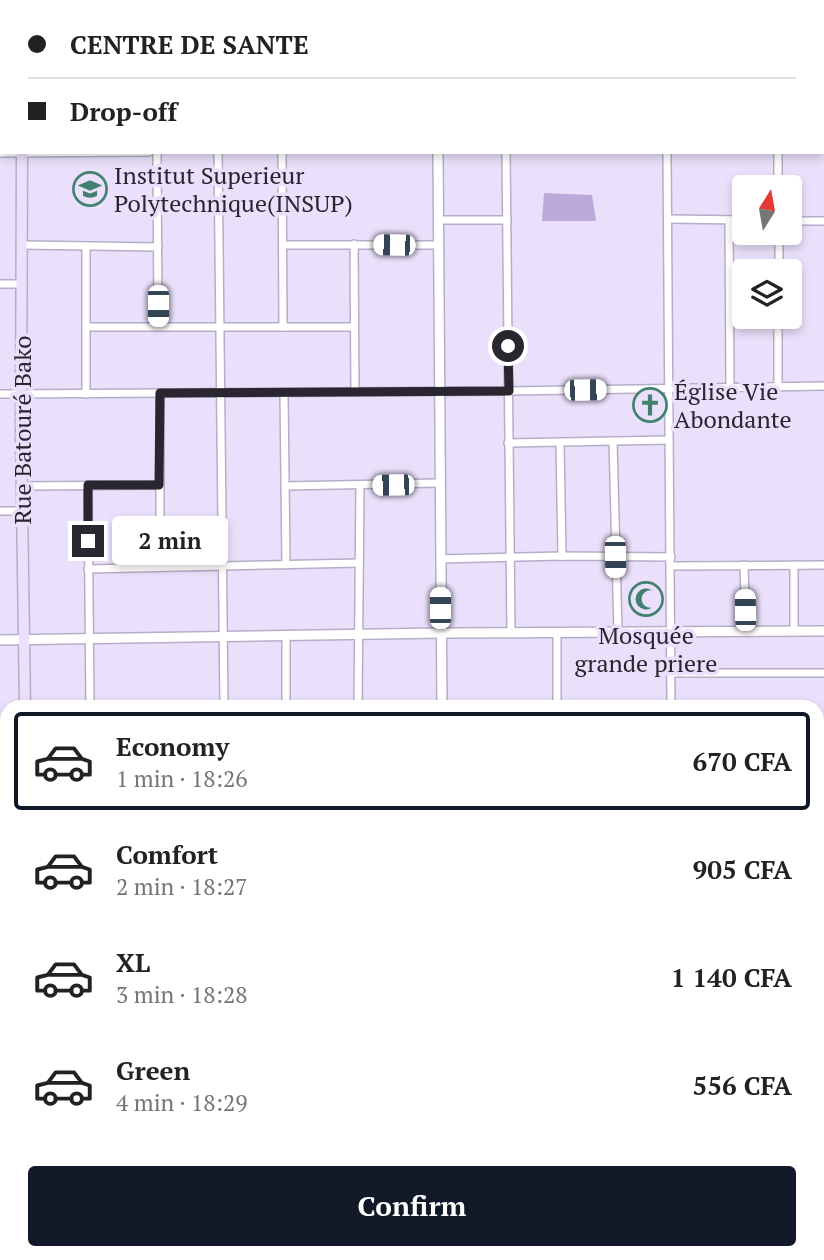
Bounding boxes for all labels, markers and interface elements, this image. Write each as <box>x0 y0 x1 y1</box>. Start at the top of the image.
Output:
text: CENTRE DE SANTE <box>70 27 309 61</box>
text: Drop-off <box>70 94 177 128</box>
place label: Institut Superieur Polytechnique(INSUP) <box>114 159 353 219</box>
school or university icon: Institut Superieur Polytechnique(INSUP) <box>71 170 109 208</box>
north arrow <box>732 175 802 245</box>
map controls <box>732 175 802 329</box>
car <box>373 234 416 256</box>
button: layers <box>732 259 802 329</box>
car <box>148 285 169 327</box>
route start <box>492 330 524 362</box>
street label: Rue Batouré Bako <box>6 335 38 525</box>
place label: Église Vie Abondante <box>674 375 792 435</box>
car <box>564 379 607 401</box>
church icon: Église Vie Abondante <box>631 386 669 424</box>
car <box>372 474 415 496</box>
callout: 2 min <box>112 516 228 566</box>
route end <box>72 525 104 557</box>
text: 2 min <box>139 525 201 556</box>
car <box>605 536 626 578</box>
mosque icon: Mosquée grande priere <box>627 580 665 618</box>
car <box>430 587 451 629</box>
car <box>735 589 756 631</box>
place label: Mosquée grande priere <box>575 619 717 679</box>
text: Economy <box>116 729 229 763</box>
icon: car <box>32 730 95 793</box>
text: 670 CFA <box>693 744 792 778</box>
text: 1 min · 18:26 <box>116 763 248 794</box>
text: Comfort <box>116 837 218 871</box>
icon: car <box>32 838 95 901</box>
text: 905 CFA <box>693 852 792 886</box>
text: 2 min · 18:27 <box>116 871 248 902</box>
text: XL <box>116 945 150 979</box>
icon: car <box>32 946 95 1009</box>
text: 1 140 CFA <box>671 960 792 994</box>
text: 3 min · 18:28 <box>116 979 248 1010</box>
text: Green <box>116 1053 190 1087</box>
icon: car <box>32 1054 95 1117</box>
text: 556 CFA <box>693 1068 792 1102</box>
text: 4 min · 18:29 <box>116 1087 248 1118</box>
button: Confirm <box>28 1166 796 1246</box>

